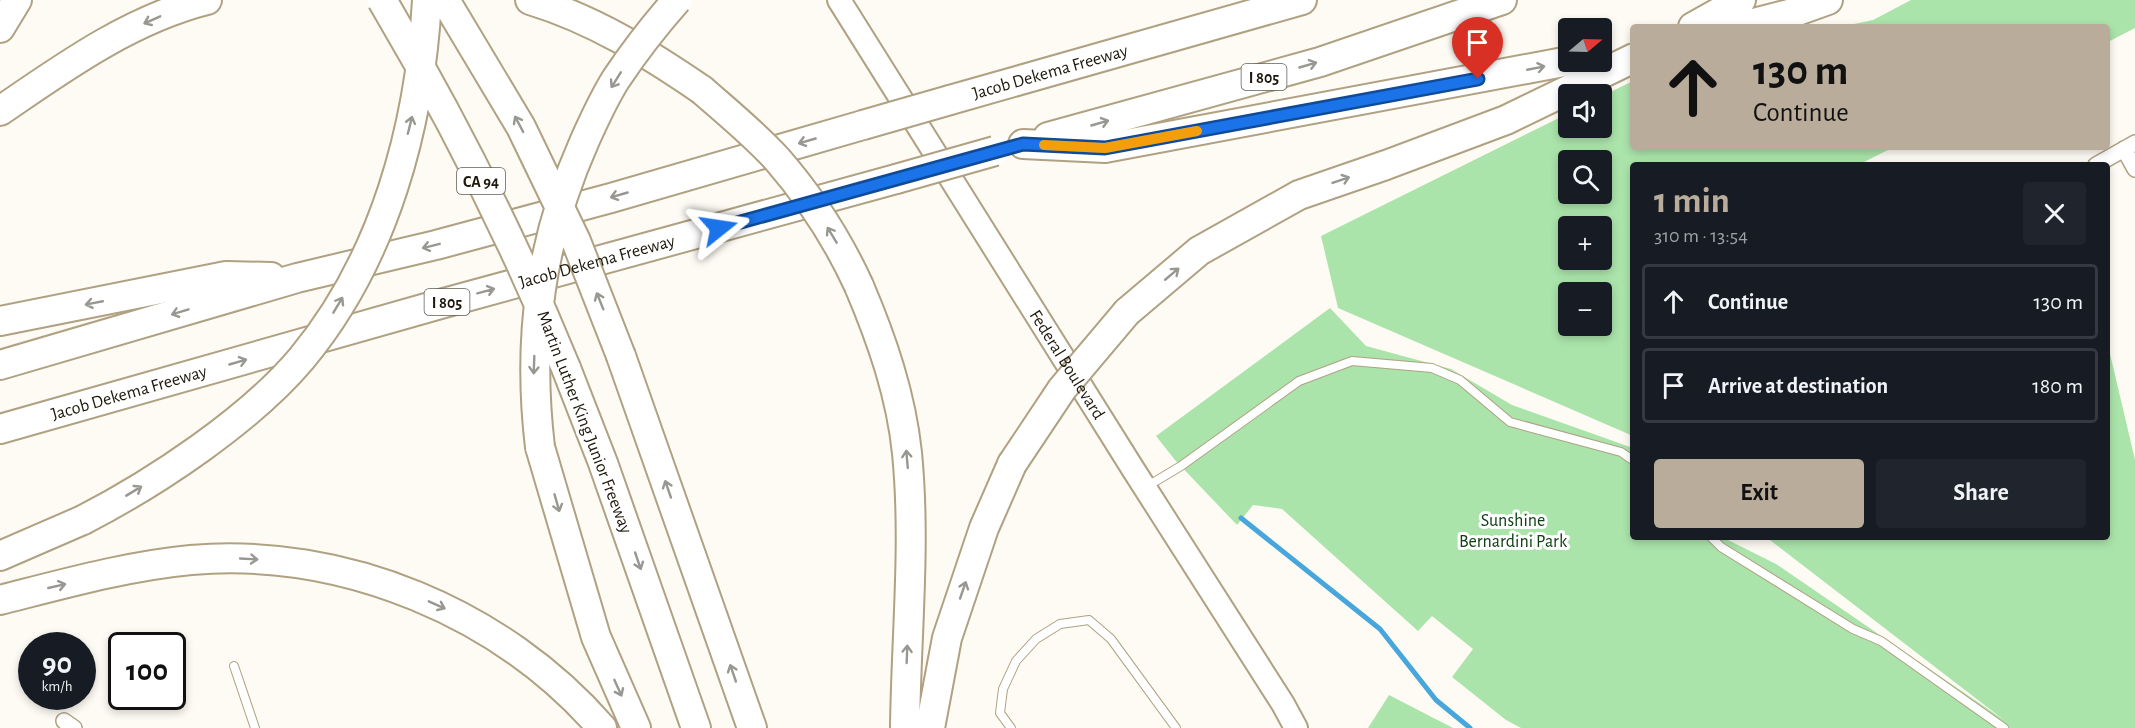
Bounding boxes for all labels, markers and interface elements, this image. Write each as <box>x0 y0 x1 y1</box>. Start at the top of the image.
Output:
one-way arrow <box>143 15 161 26</box>
pin <box>1452 17 1503 79</box>
north arrow <box>1558 18 1612 72</box>
map controls <box>1558 18 1612 336</box>
icon: arrive <box>1461 26 1494 59</box>
street label: Jacob Dekema Freeway <box>971 42 1130 103</box>
icon: ahead <box>1654 48 1732 126</box>
text: 130 m <box>1753 50 1848 92</box>
one-way arrow <box>1298 59 1317 70</box>
one-way arrow <box>1526 62 1546 73</box>
road number: I 805 <box>1242 64 1286 90</box>
one-way arrow <box>610 71 622 88</box>
button: sound <box>1558 84 1612 138</box>
text: Continue <box>1753 99 1849 126</box>
one-way arrow <box>404 116 416 135</box>
one-way arrow <box>513 116 525 133</box>
one-way arrow <box>1090 117 1109 128</box>
one-way arrow <box>798 136 817 148</box>
button: search <box>1558 150 1612 204</box>
road number: CA 94 <box>457 168 505 194</box>
one-way arrow <box>1331 174 1350 185</box>
button: close <box>2023 182 2086 245</box>
text: 1 min <box>1654 183 1730 219</box>
one-way arrow <box>610 190 629 201</box>
position arrow <box>687 196 751 260</box>
button: + <box>1558 216 1612 270</box>
text: 310 m · 13:54 <box>1654 226 1748 246</box>
one-way arrow <box>825 227 837 244</box>
street label: Jacob Dekema Freeway <box>517 232 677 292</box>
one-way arrow <box>422 241 441 253</box>
one-way arrow <box>1164 267 1179 281</box>
button: − <box>1558 282 1612 336</box>
one-way arrow <box>476 285 495 297</box>
icon: ahead <box>1657 285 1690 318</box>
road number: I 805 <box>424 289 470 315</box>
text: Continue <box>1708 291 1788 313</box>
text: 130 m <box>2034 291 2083 313</box>
one-way arrow <box>594 293 605 311</box>
one-way arrow <box>85 297 104 309</box>
one-way arrow <box>333 297 345 314</box>
one-way arrow <box>171 307 190 318</box>
street label: Federal Boulevard <box>1026 307 1107 423</box>
street label: Martin Luther King Junior Freeway <box>533 308 635 537</box>
one-way arrow <box>529 354 540 374</box>
one-way arrow <box>228 356 247 367</box>
street label: Jacob Dekema Freeway <box>49 363 209 424</box>
icon: arrive <box>1657 369 1690 402</box>
text: Arrive at destination <box>1708 375 1888 397</box>
text: 180 m <box>2032 375 2083 397</box>
one-way arrow <box>901 450 912 469</box>
button: Exit <box>1654 459 1864 528</box>
button: Share <box>1876 459 2086 528</box>
one-way arrow <box>662 480 673 499</box>
one-way arrow <box>125 485 142 497</box>
one-way arrow <box>552 493 563 512</box>
park label: Sunshine Bernardini Park <box>1459 512 1568 551</box>
one-way arrow <box>633 551 644 570</box>
one-way arrow <box>239 554 259 565</box>
one-way arrow <box>47 579 66 591</box>
one-way arrow <box>959 581 970 600</box>
one-way arrow <box>428 600 446 611</box>
speed limit sign: 100 <box>108 632 186 710</box>
one-way arrow <box>902 644 913 664</box>
text: 90 <box>42 649 72 679</box>
one-way arrow <box>726 664 737 683</box>
one-way arrow <box>613 678 625 696</box>
text: km/h <box>42 679 72 694</box>

